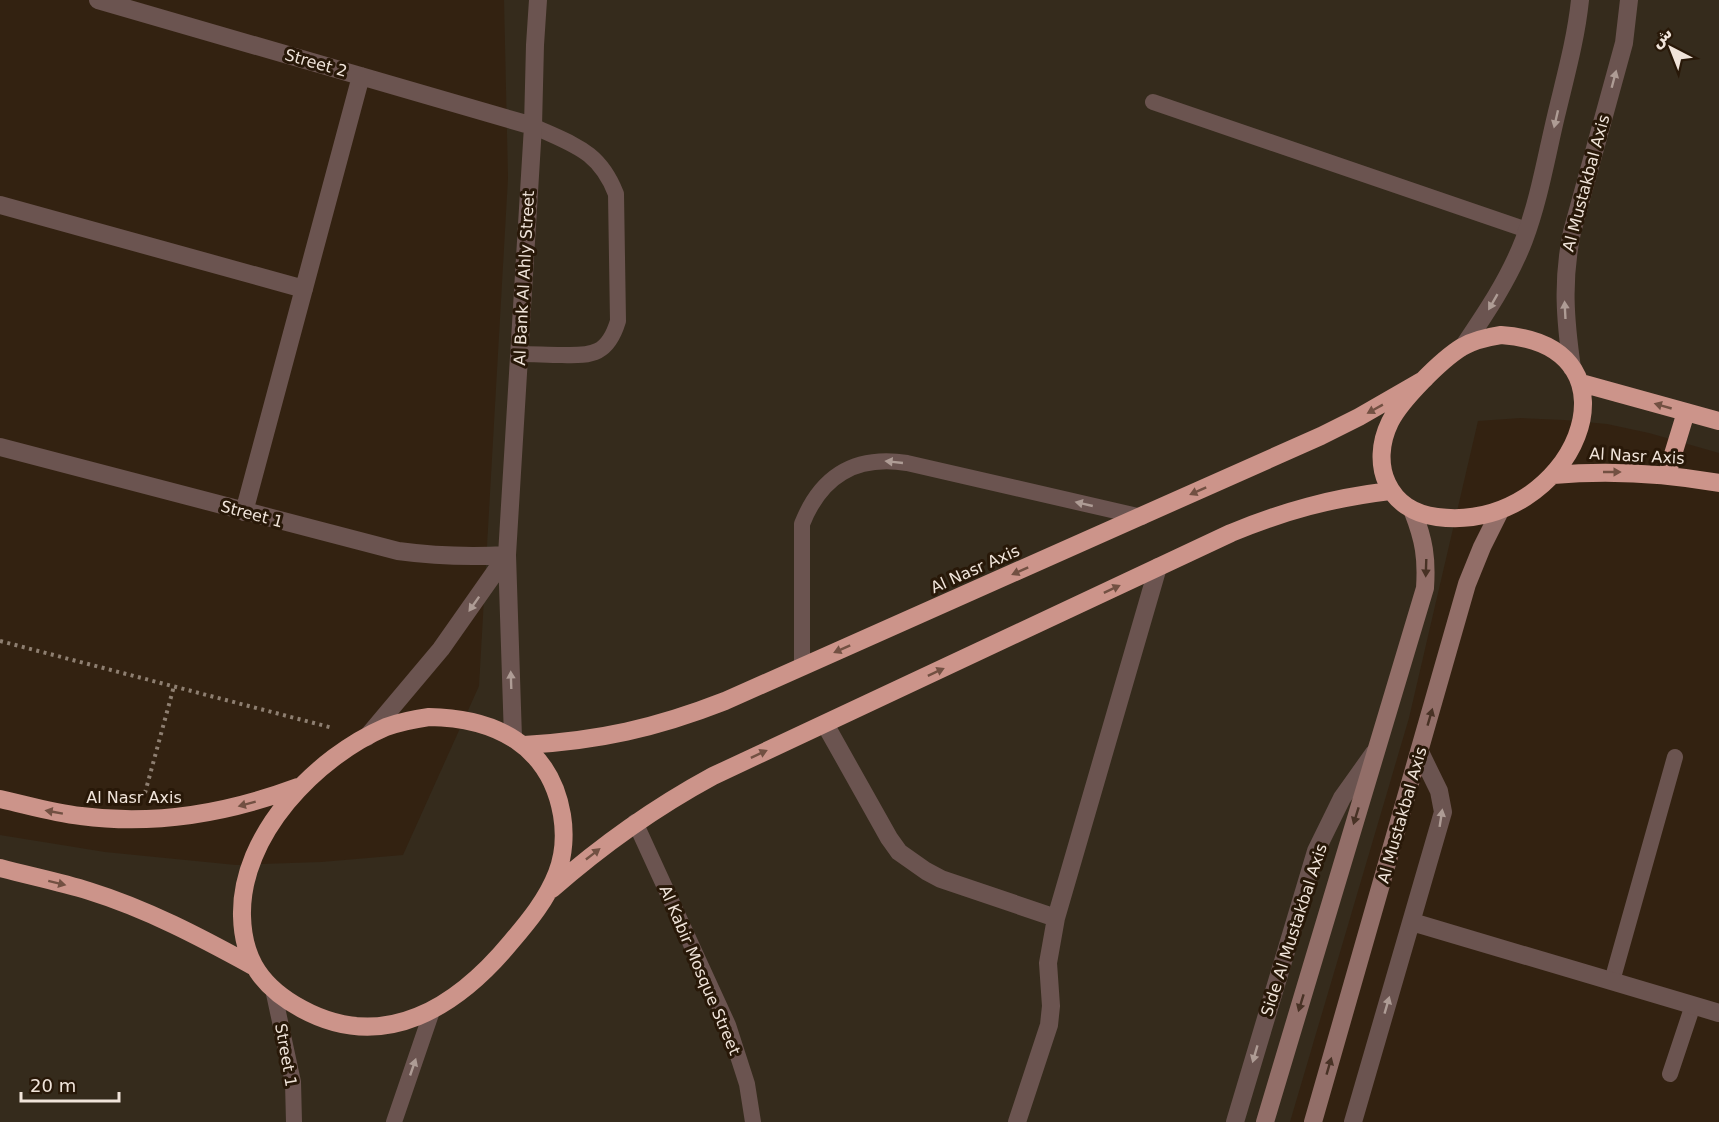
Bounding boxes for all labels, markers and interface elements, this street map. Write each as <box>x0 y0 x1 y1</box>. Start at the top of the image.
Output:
north arrow <box>1641 18 1701 78</box>
text: ش <box>1647 23 1676 52</box>
street label: Street 2 <box>283 45 349 81</box>
one-way arrow <box>1610 70 1619 88</box>
one-way arrow <box>1550 110 1560 128</box>
street label: Al Mustakbal Axis <box>1559 113 1613 253</box>
street label: Al Bank Al Ahly Street <box>510 190 538 366</box>
one-way arrow <box>1487 294 1498 310</box>
one-way arrow <box>1560 300 1569 319</box>
one-way arrow <box>1654 400 1672 410</box>
one-way arrow <box>1367 403 1383 414</box>
street label: Al Nasr Axis <box>1589 444 1685 468</box>
one-way arrow <box>885 457 904 467</box>
one-way arrow <box>1602 467 1621 477</box>
one-way arrow <box>1190 487 1207 496</box>
street label: Street 1 <box>219 497 285 531</box>
one-way arrow <box>1075 498 1094 508</box>
street label: Al Nasr Axis <box>928 541 1022 597</box>
one-way arrow <box>1421 559 1431 578</box>
one-way arrow <box>1011 566 1029 576</box>
one-way arrow <box>1104 584 1121 593</box>
one-way arrow <box>468 595 480 611</box>
one-way arrow <box>833 645 850 654</box>
one-way arrow <box>927 667 944 676</box>
one-way arrow <box>506 670 516 689</box>
one-way arrow <box>1426 708 1435 726</box>
street label: Al Mustakbal Axis <box>1373 745 1431 885</box>
one-way arrow <box>751 750 768 759</box>
street label: Al Nasr Axis <box>86 788 182 807</box>
one-way arrow <box>238 800 256 810</box>
one-way arrow <box>44 807 63 816</box>
one-way arrow <box>1351 807 1360 825</box>
one-way arrow <box>1436 808 1445 827</box>
street label: Side Al Mustakbal Axis <box>1257 841 1331 1019</box>
one-way arrow <box>585 849 600 861</box>
one-way arrow <box>48 879 66 888</box>
street label: Al Kabir Mosque Street <box>656 882 744 1058</box>
one-way arrow <box>1296 994 1305 1012</box>
one-way arrow <box>1383 996 1392 1014</box>
street label: Street 1 <box>271 1022 301 1088</box>
one-way arrow <box>1250 1045 1259 1063</box>
one-way arrow <box>1325 1057 1334 1075</box>
one-way arrow <box>408 1058 418 1076</box>
scale bar <box>21 1065 118 1103</box>
text: 20 m <box>30 1075 76 1096</box>

